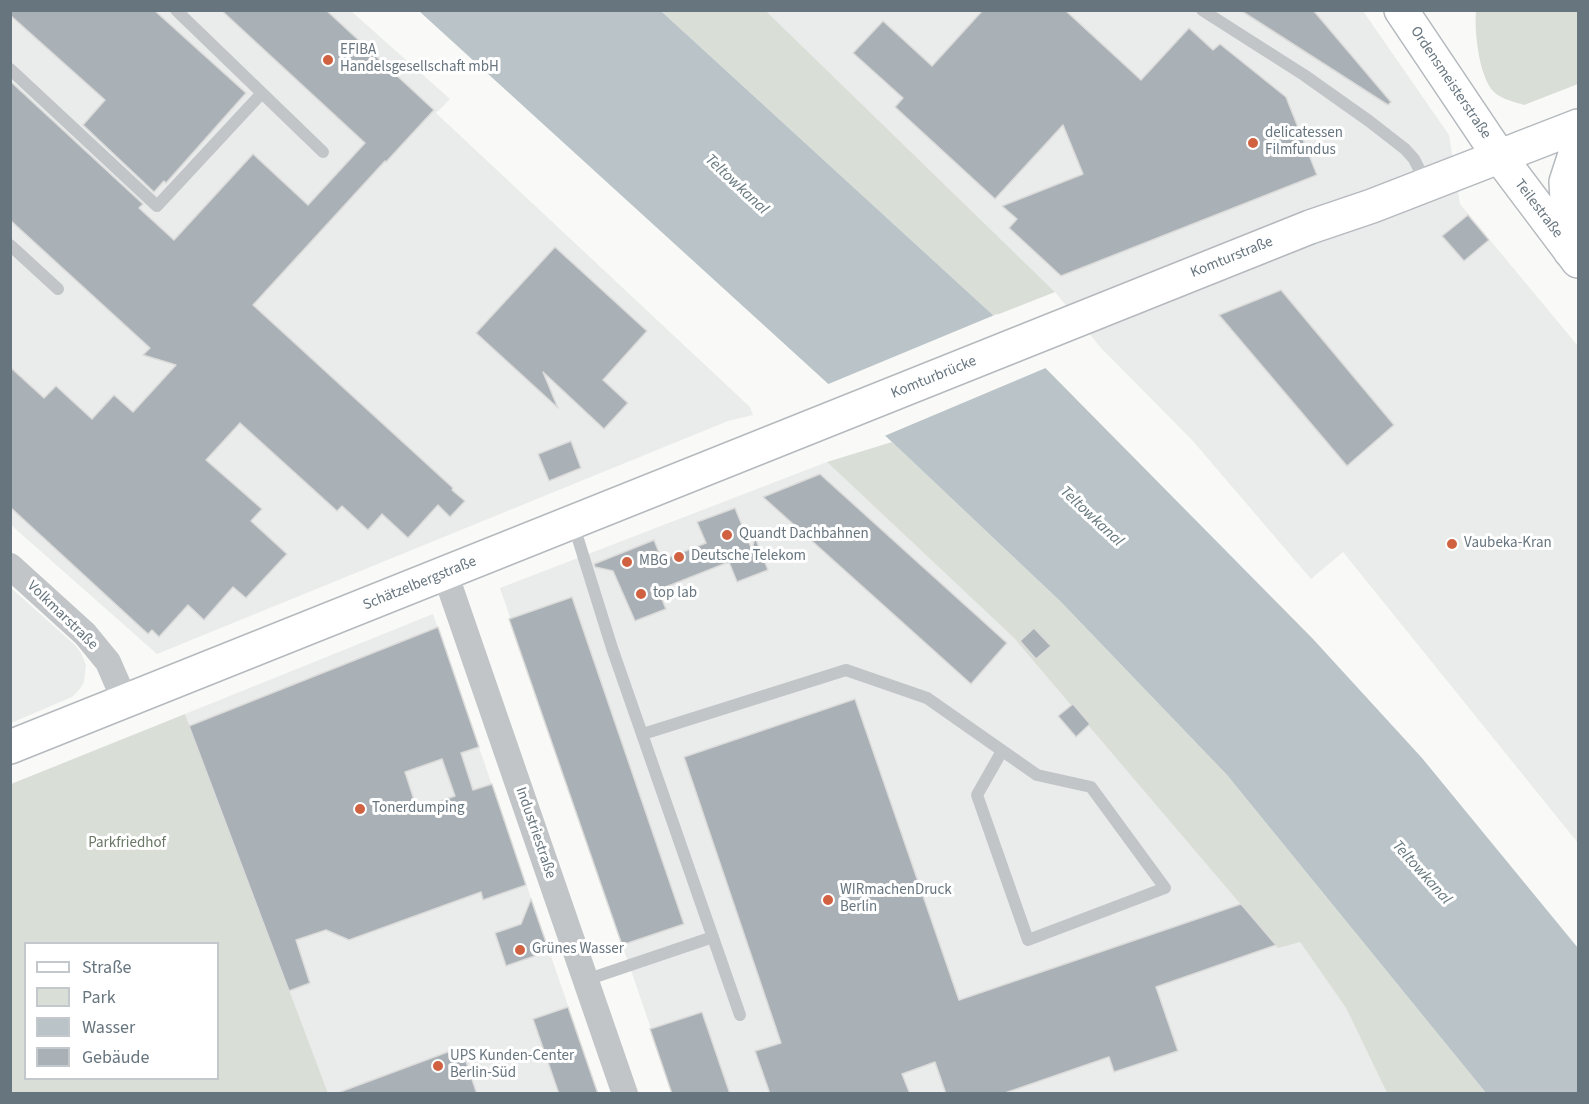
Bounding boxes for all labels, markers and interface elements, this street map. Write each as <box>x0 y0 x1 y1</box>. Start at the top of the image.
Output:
street label: Ordensmeisterstraße <box>1406 23 1494 143</box>
place label: EFIBA Handelsgesellschaft mbH <box>340 42 499 77</box>
marker: EFIBA Handelsgesellschaft mbH <box>321 53 335 67</box>
place label: delicatessen Filmfundus <box>1265 125 1343 160</box>
marker: delicatessen Filmfundus <box>1246 136 1260 150</box>
water label: Teltowkanal <box>700 151 772 219</box>
street label: Teilestraße <box>1510 176 1566 242</box>
street label: Komturstraße <box>1188 233 1276 283</box>
street label: Komturbrücke <box>889 353 979 403</box>
water label: Teltowkanal <box>1055 483 1127 551</box>
place label: Quandt Dachbahnen <box>739 526 869 544</box>
marker: Quandt Dachbahnen <box>720 528 734 542</box>
place label: Vaubeka-Kran <box>1464 535 1552 553</box>
marker: Vaubeka-Kran <box>1445 537 1459 551</box>
place label: Deutsche Telekom <box>691 548 806 566</box>
marker: Deutsche Telekom <box>672 550 686 564</box>
street label: Schätzelbergstraße <box>361 553 479 615</box>
place label: MBG <box>639 553 668 571</box>
marker: MBG <box>620 555 634 569</box>
street label: Volkmarstraße <box>23 578 101 654</box>
place label: top lab <box>653 585 697 603</box>
marker: top lab <box>634 587 648 601</box>
street label: Industriestraße <box>511 785 559 881</box>
place label: Tonerdumping <box>372 800 465 818</box>
marker: Tonerdumping <box>353 802 367 816</box>
park label: Parkfriedhof <box>88 835 166 853</box>
water label: Teltowkanal <box>1387 837 1455 909</box>
place label: WIRmachenDruck Berlin <box>840 882 952 917</box>
marker: WIRmachenDruck Berlin <box>821 893 835 907</box>
place label: Grünes Wasser <box>532 941 624 959</box>
legend <box>24 942 219 1080</box>
marker: Grünes Wasser <box>513 943 527 957</box>
text: Straße <box>82 955 131 980</box>
text: Park <box>82 985 116 1010</box>
text: Wasser <box>82 1015 135 1040</box>
text: Gebäude <box>82 1045 150 1070</box>
place label: UPS Kunden-Center Berlin-Süd <box>450 1048 574 1083</box>
marker: UPS Kunden-Center Berlin-Süd <box>431 1059 445 1073</box>

